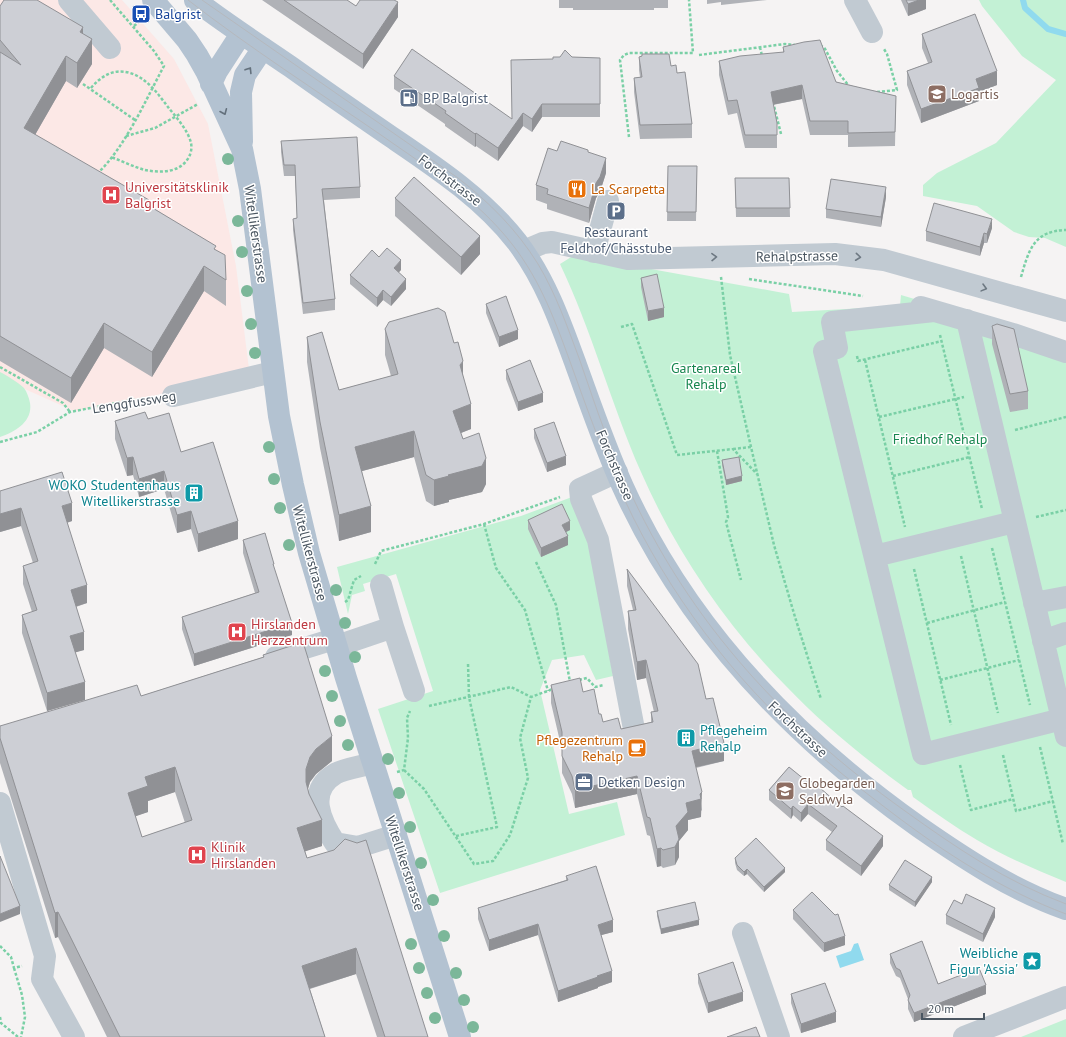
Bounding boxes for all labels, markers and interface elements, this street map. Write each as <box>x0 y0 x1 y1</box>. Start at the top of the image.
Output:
bus stop icon: Balgrist <box>130 3 152 25</box>
place label: Balgrist <box>155 5 201 23</box>
one-way arrow <box>244 67 252 74</box>
school or university icon: Logartis <box>926 83 948 105</box>
place label: Logartis <box>951 85 999 103</box>
fuel station icon: BP Balgrist <box>398 87 420 109</box>
place label: BP Balgrist <box>423 89 488 107</box>
one-way arrow <box>220 109 228 116</box>
street label: Forchstrasse <box>415 150 485 210</box>
place label: Universitätsklinik Balgrist <box>125 178 229 212</box>
restaurant icon: La Scarpetta <box>566 178 588 200</box>
place label: La Scarpetta <box>591 180 665 198</box>
hospital icon: Universitätsklinik Balgrist <box>100 184 122 206</box>
street label: Witellikerstrasse <box>240 184 272 284</box>
parking icon: Restaurant Feldhof/Chässtube <box>605 200 627 222</box>
place label: Restaurant Feldhof/Chässtube <box>560 223 672 257</box>
street label: Rehalpstrasse <box>756 246 838 266</box>
one-way arrow <box>855 252 861 261</box>
one-way arrow <box>711 253 717 262</box>
one-way arrow <box>980 283 987 292</box>
park label: Gartenareal Rehalp <box>671 359 741 393</box>
street label: Lenggfussweg <box>91 386 177 418</box>
street label: Forchstrasse <box>592 427 638 503</box>
park label: Friedhof Rehalp <box>893 430 987 448</box>
place label: WOKO Studentenhaus Witellikerstrasse <box>49 476 180 510</box>
building icon: WOKO Studentenhaus Witellikerstrasse <box>183 482 205 504</box>
street label: Witellikerstrasse <box>289 503 331 603</box>
place label: Hirslanden Herzzentrum <box>251 615 328 649</box>
hospital icon: Hirslanden Herzzentrum <box>226 621 248 643</box>
street label: Forchstrasse <box>765 697 831 761</box>
place label: Pflegeheim Rehalp <box>700 721 767 755</box>
building icon: Pflegeheim Rehalp <box>675 727 697 749</box>
place label: Pflegezentrum Rehalp <box>536 731 623 765</box>
cafe icon: Pflegezentrum Rehalp <box>626 737 648 759</box>
office icon: Detken Design <box>573 771 595 793</box>
place label: Detken Design <box>598 773 685 791</box>
place label: Globegarden Seldwyla <box>799 774 875 808</box>
school or university icon: Globegarden Seldwyla <box>774 780 796 802</box>
street label: Witellikerstrasse <box>381 813 429 913</box>
place label: Klinik Hirslanden <box>211 838 276 872</box>
hospital icon: Klinik Hirslanden <box>186 844 208 866</box>
place label: Weibliche Figur 'Assia' <box>949 944 1018 978</box>
place icon: Weibliche Figur 'Assia' <box>1021 950 1043 972</box>
scale bar <box>922 995 984 1021</box>
text: 20 m <box>928 1001 954 1016</box>

